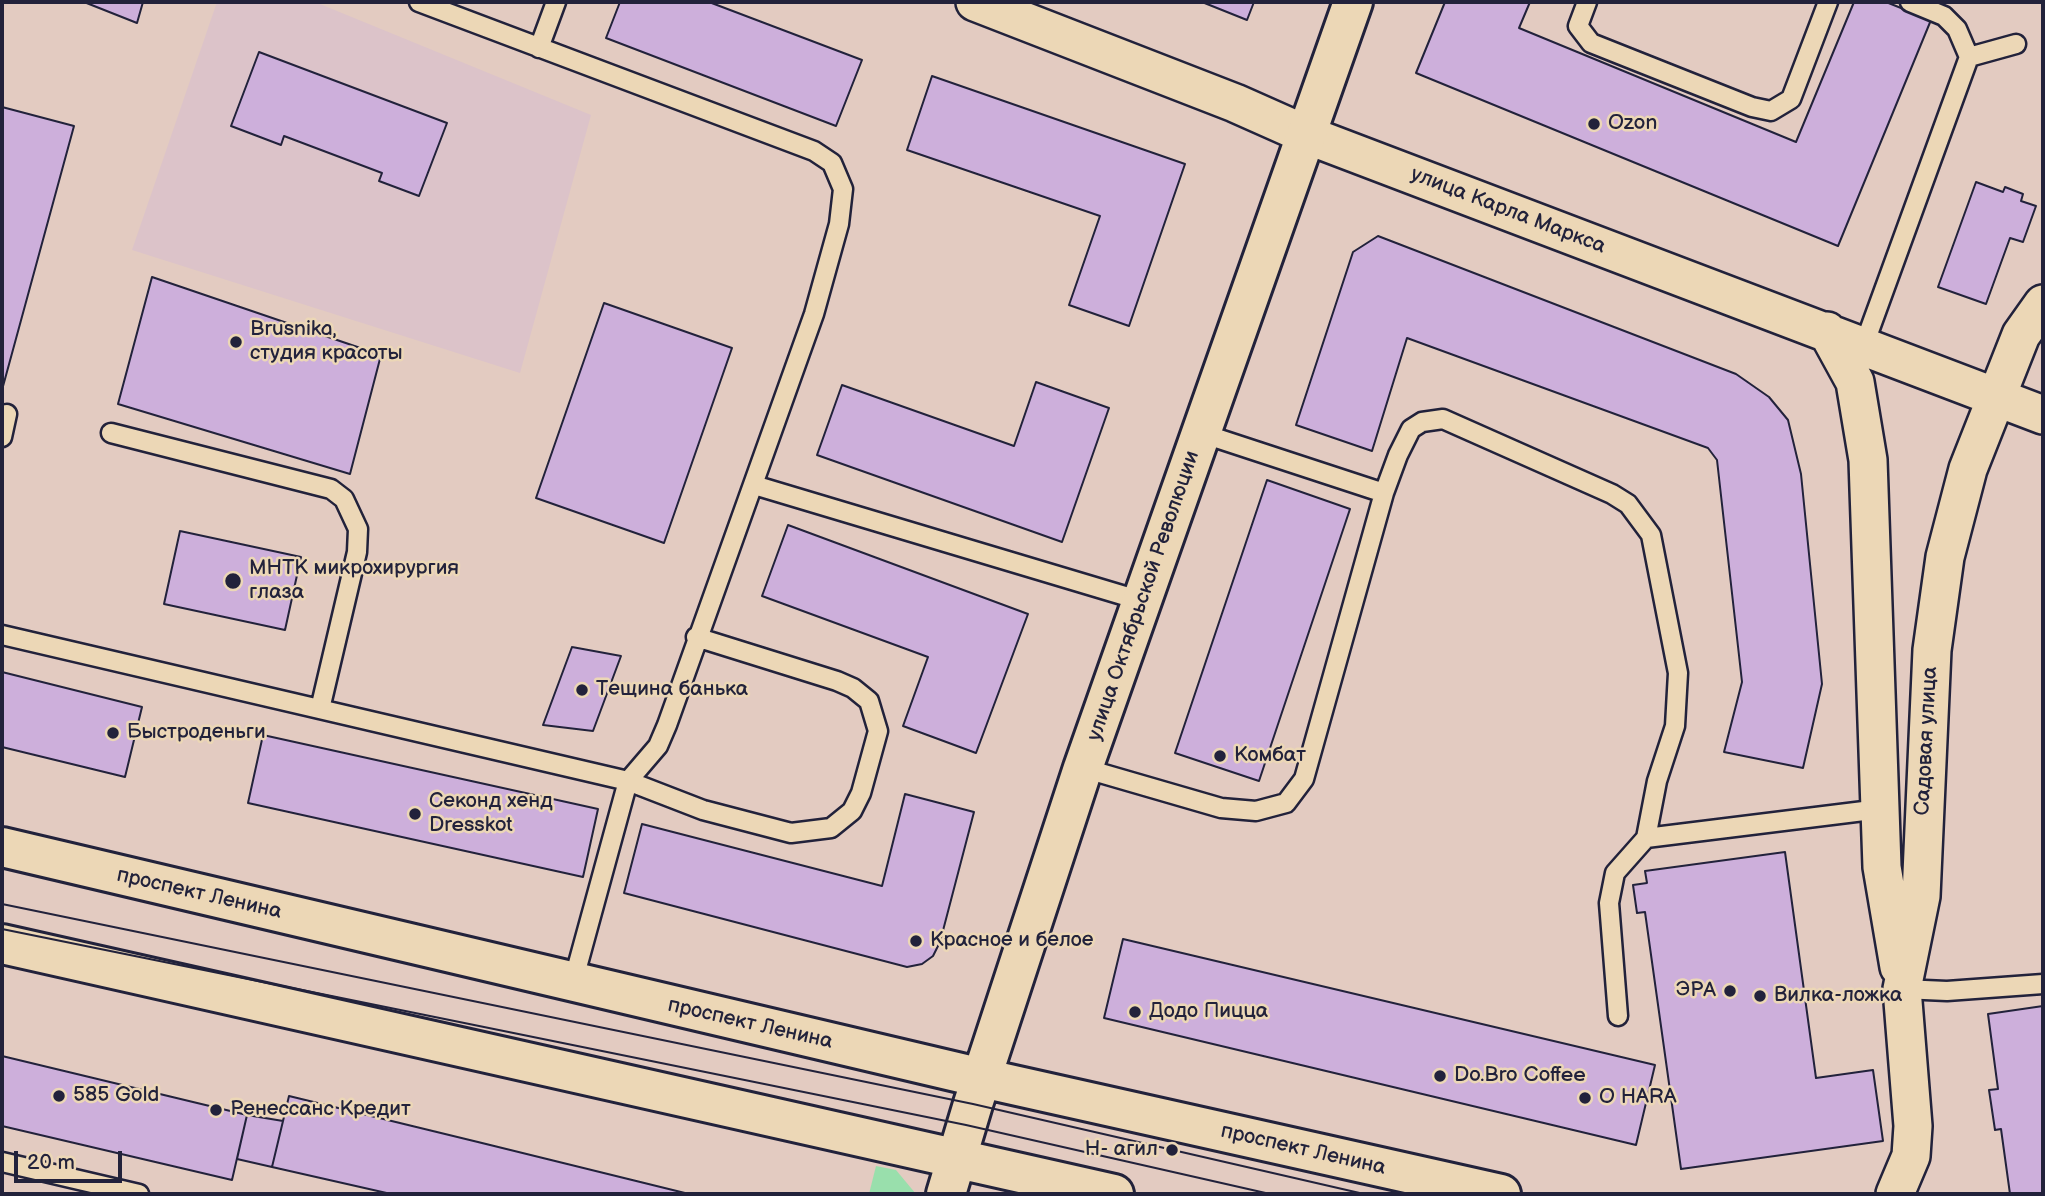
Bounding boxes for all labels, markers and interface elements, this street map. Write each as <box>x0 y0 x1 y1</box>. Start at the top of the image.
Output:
place label: Ozon <box>1608 111 1657 137</box>
marker: Ozon <box>1586 116 1602 132</box>
street label: улица Карла Маркса <box>1407 162 1609 260</box>
place label: Brusnika, студия красоты <box>250 317 403 367</box>
marker: Brusnika, студия красоты <box>228 334 244 350</box>
street label: улица Октябрьской Революции <box>1082 448 1206 744</box>
place label: МНТК микрохирургия глаза <box>249 556 459 606</box>
marker: МНТК микрохирургия глаза <box>223 571 243 591</box>
street label: Садовая улица <box>1911 666 1943 816</box>
place label: Тещина банька <box>596 677 748 703</box>
marker: Тещина банька <box>574 682 590 698</box>
place label: Быстроденьги <box>127 720 266 746</box>
marker: Быстроденьги <box>105 725 121 741</box>
place label: Комбат <box>1234 743 1306 769</box>
marker: Комбат <box>1212 748 1228 764</box>
place label: Секонд хенд Dresskot <box>429 789 553 839</box>
marker: Секонд хенд Dresskot <box>407 806 423 822</box>
street label: проспект Ленина <box>114 863 284 925</box>
place label: Красное и белое <box>930 928 1094 954</box>
marker: Красное и белое <box>908 933 924 949</box>
place label: ЭРА <box>1676 978 1716 1004</box>
marker: ЭРА <box>1722 983 1738 999</box>
place label: Вилка-ложка <box>1774 983 1902 1009</box>
marker: Вилка-ложка <box>1752 988 1768 1004</box>
street label: проспект Ленина <box>665 993 835 1055</box>
place label: Додо Пицца <box>1149 999 1268 1025</box>
marker: Додо Пицца <box>1127 1004 1143 1020</box>
place label: Do.Bro Coffee <box>1454 1063 1586 1089</box>
marker: Do.Bro Coffee <box>1432 1068 1448 1084</box>
place label: 585 Gold <box>73 1083 159 1109</box>
place label: O HARA <box>1599 1085 1677 1111</box>
marker: 585 Gold <box>51 1088 67 1104</box>
marker: O HARA <box>1577 1090 1593 1106</box>
place label: Ренессанс Кредит <box>230 1097 411 1123</box>
marker: Ренессанс Кредит <box>208 1102 224 1118</box>
street label: проспект Ленина <box>1218 1119 1388 1181</box>
scale bar <box>18 1136 126 1180</box>
place label: Н- агил <box>1085 1137 1158 1163</box>
marker: Н- агил <box>1164 1142 1180 1158</box>
text: 20 m <box>27 1150 75 1175</box>

